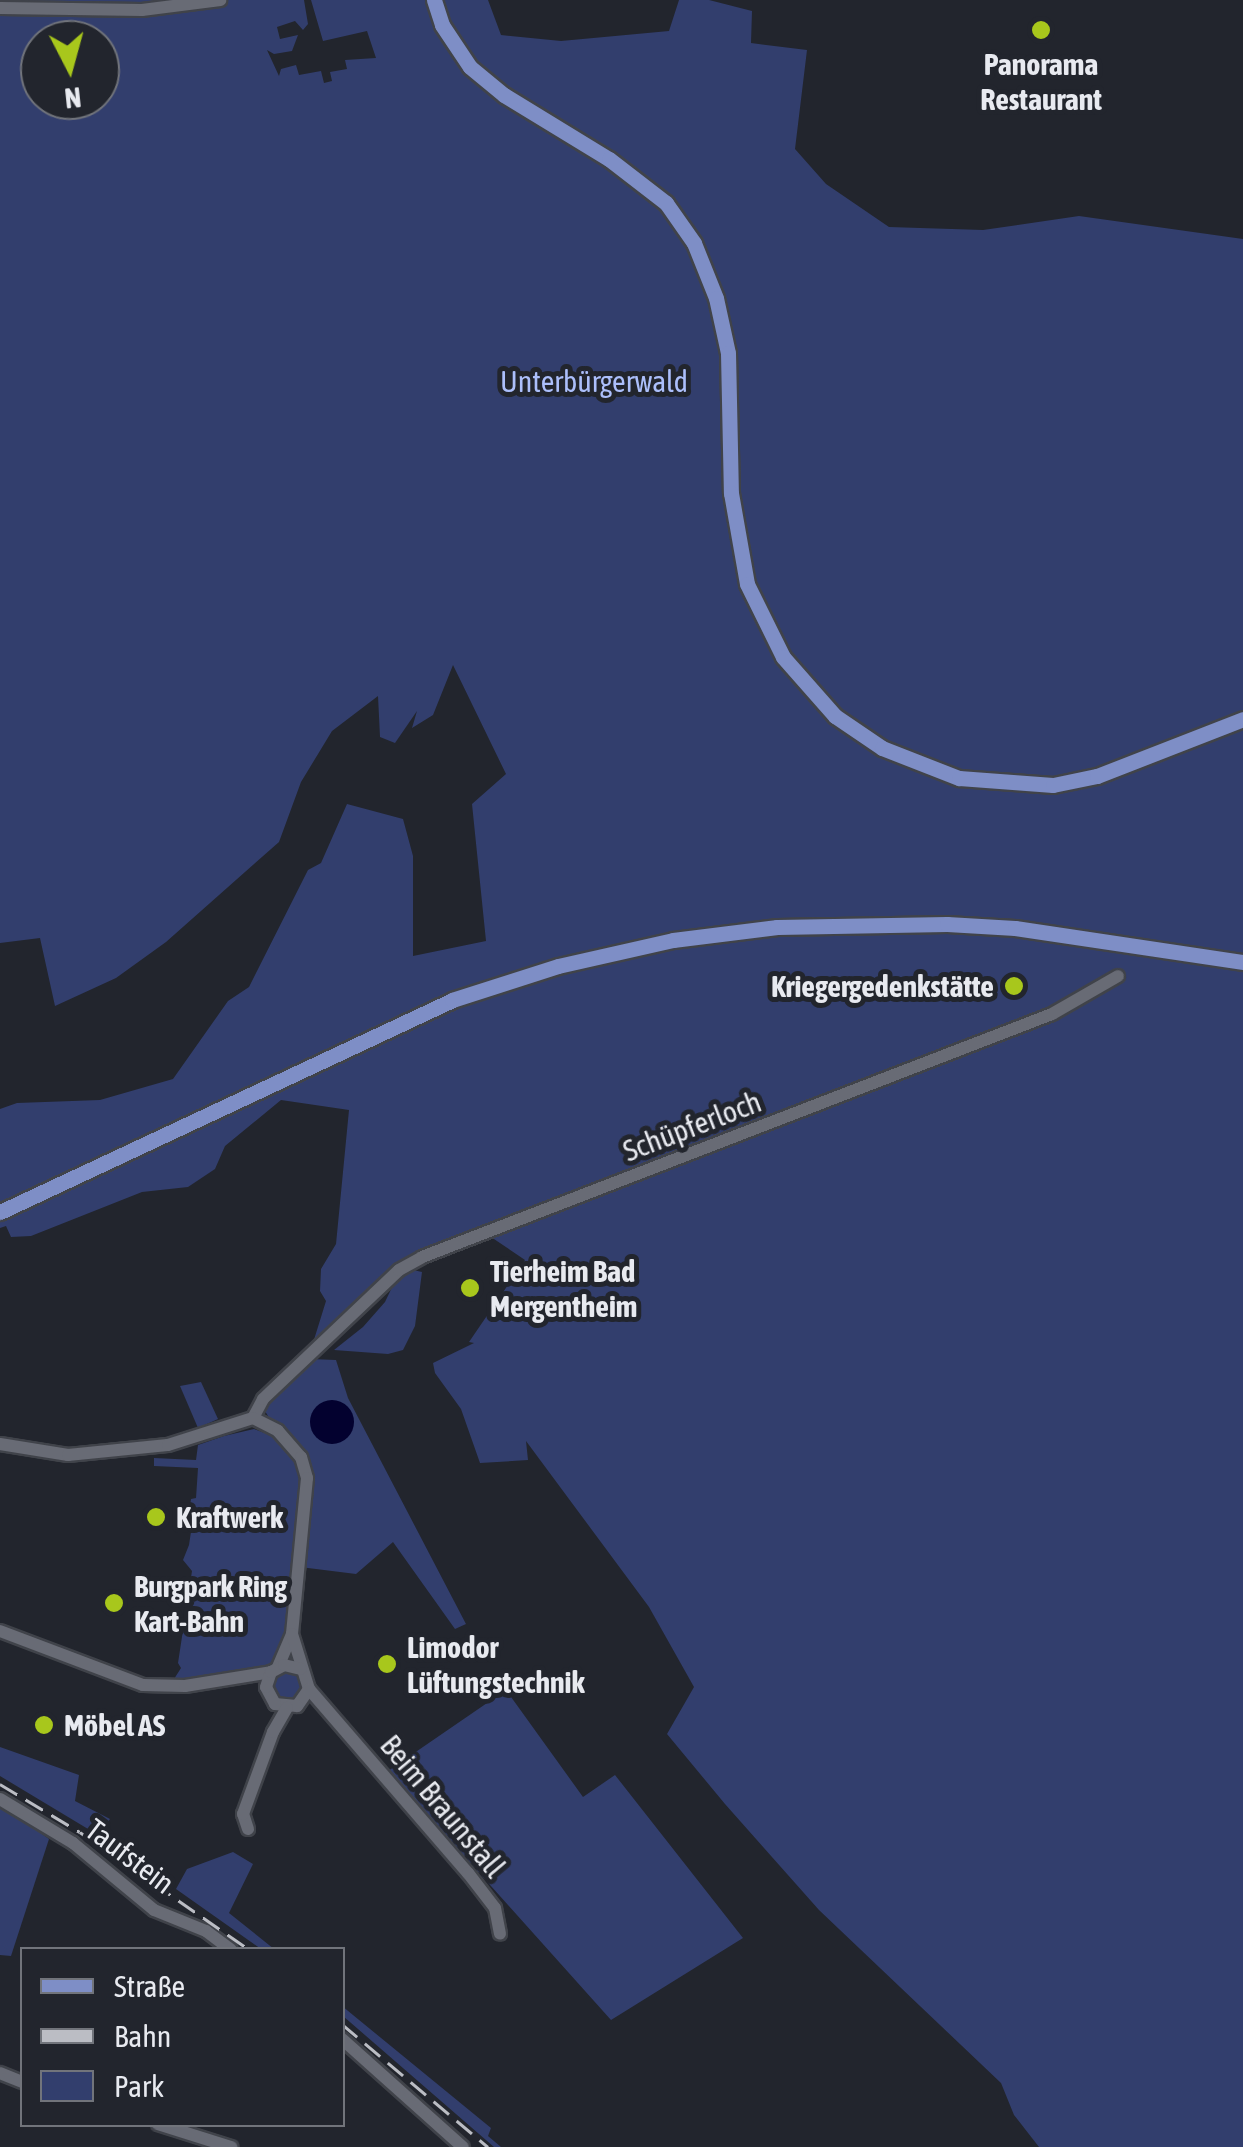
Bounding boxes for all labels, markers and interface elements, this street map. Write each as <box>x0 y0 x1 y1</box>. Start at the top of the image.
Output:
marker: Panorama Restaurant <box>1030 19 1052 41</box>
north arrow <box>20 20 120 120</box>
place label: Panorama Restaurant <box>980 46 1102 116</box>
text: N <box>63 81 83 115</box>
park label: Unterbürgerwald <box>500 363 688 399</box>
place label: Kriegergedenkstätte <box>771 968 994 1004</box>
marker: Kriegergedenkstätte <box>1003 975 1025 997</box>
street label: Schüpferloch <box>618 1083 766 1169</box>
place label: Tierheim Bad Mergentheim <box>490 1253 637 1324</box>
marker: Tierheim Bad Mergentheim <box>459 1277 481 1299</box>
place label: Kraftwerk <box>176 1499 283 1535</box>
marker: Kraftwerk <box>145 1506 167 1528</box>
place label: Burgpark Ring Kart-Bahn <box>134 1568 287 1638</box>
marker: Burgpark Ring Kart-Bahn <box>103 1592 125 1614</box>
place label: Limodor Lüftungstechnik <box>407 1629 585 1700</box>
marker: Limodor Lüftungstechnik <box>376 1653 398 1675</box>
place label: Möbel AS <box>64 1707 165 1743</box>
marker: Möbel AS <box>33 1714 55 1736</box>
street label: Beim Braunstall <box>373 1727 513 1885</box>
street label: Taufstein <box>79 1811 181 1901</box>
legend <box>20 1947 345 2127</box>
text: Straße <box>114 1969 185 2003</box>
text: Bahn <box>114 2019 171 2053</box>
text: Park <box>114 2069 164 2103</box>

